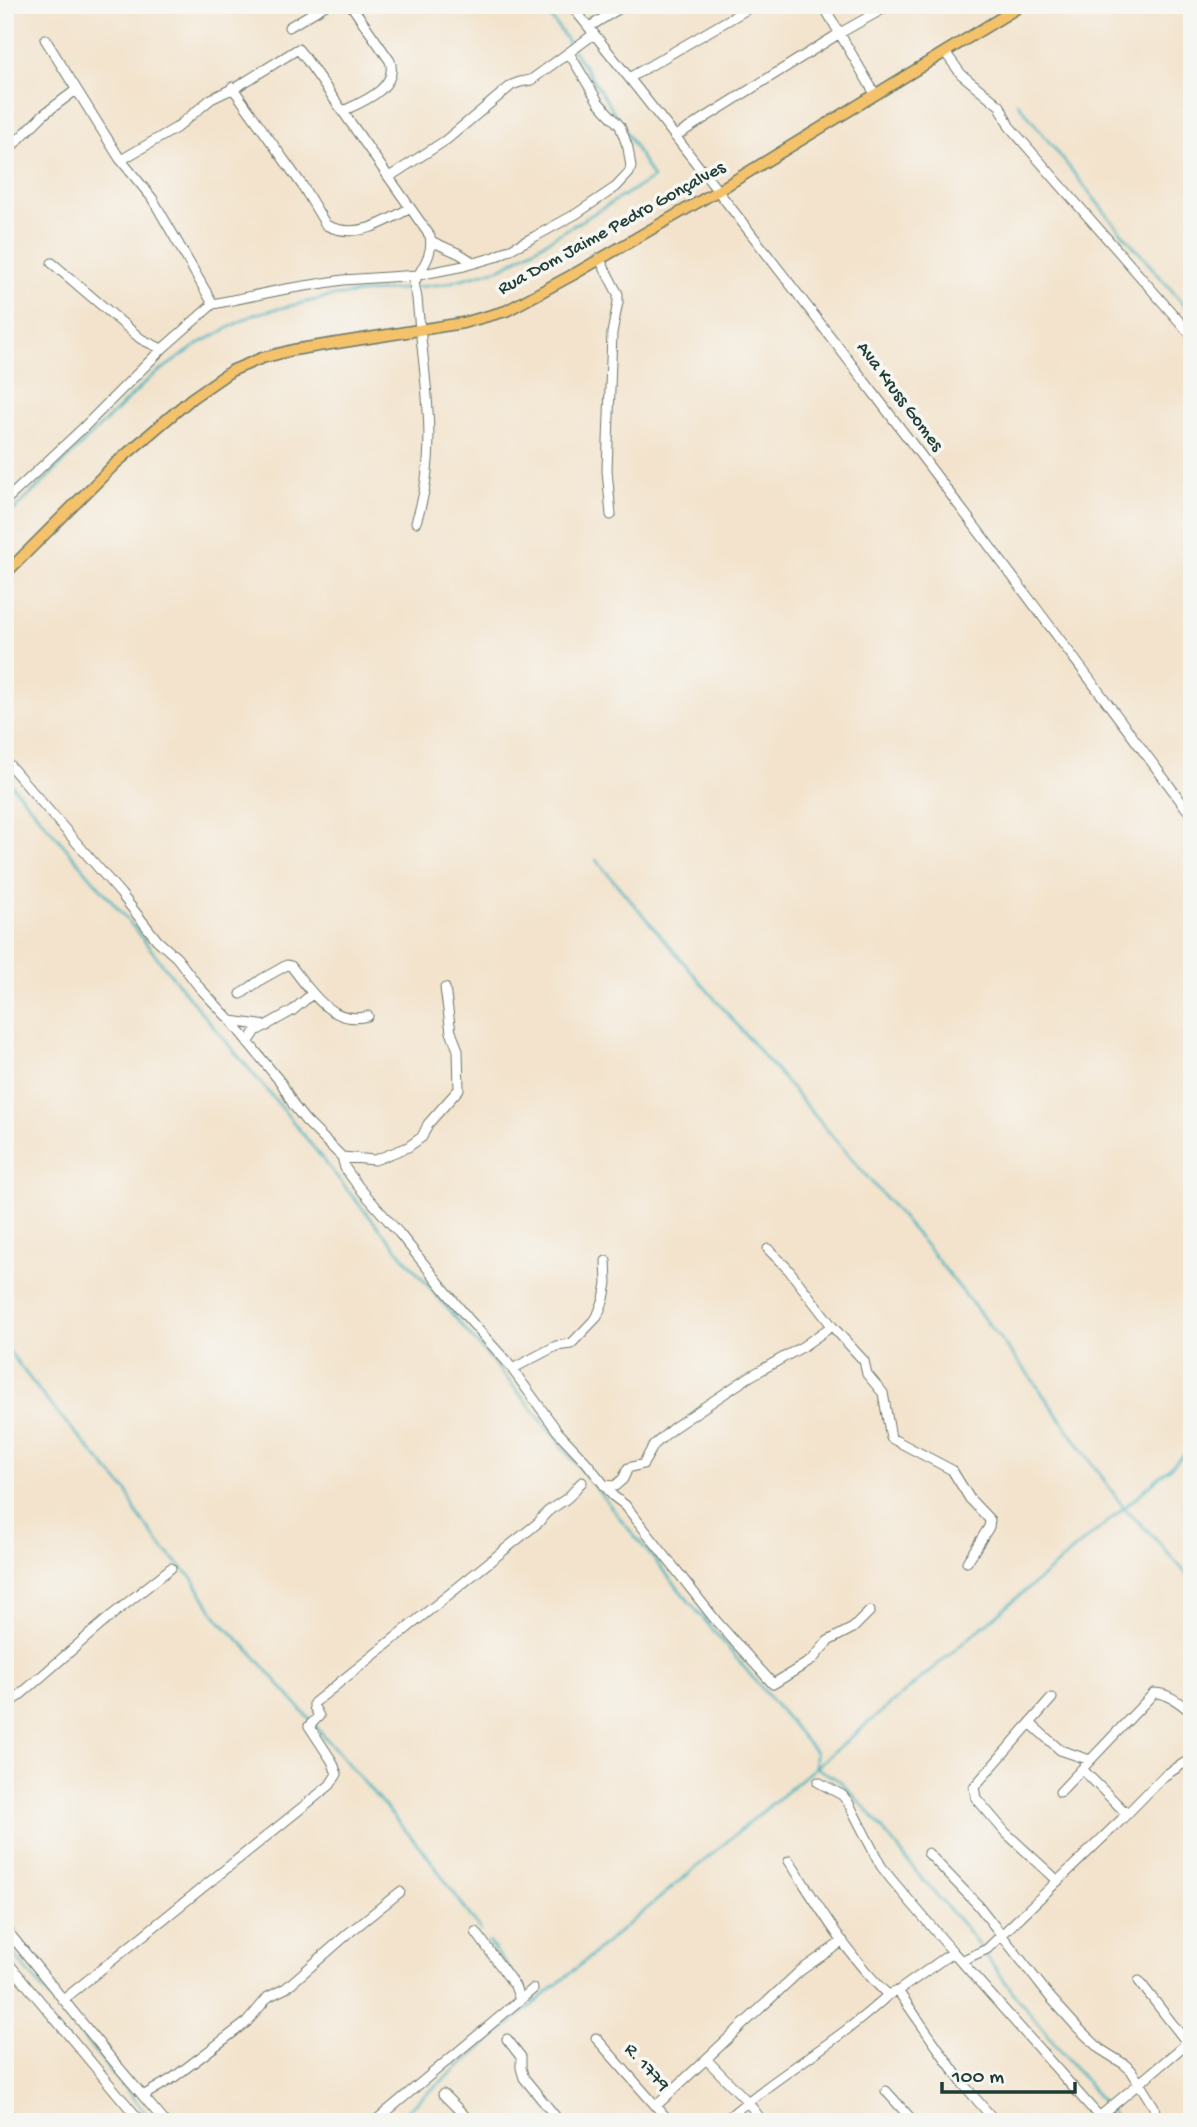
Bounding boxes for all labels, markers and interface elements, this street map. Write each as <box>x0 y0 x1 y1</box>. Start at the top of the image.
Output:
street label: Rua Dom Jaime Pedro Gonçalves <box>494 156 731 301</box>
street label: Ava Kruss Gomes <box>850 338 948 457</box>
street label: R. 1779 <box>618 2039 674 2097</box>
scale bar <box>942 2050 1074 2094</box>
text: 100 m <box>951 2066 1004 2091</box>

